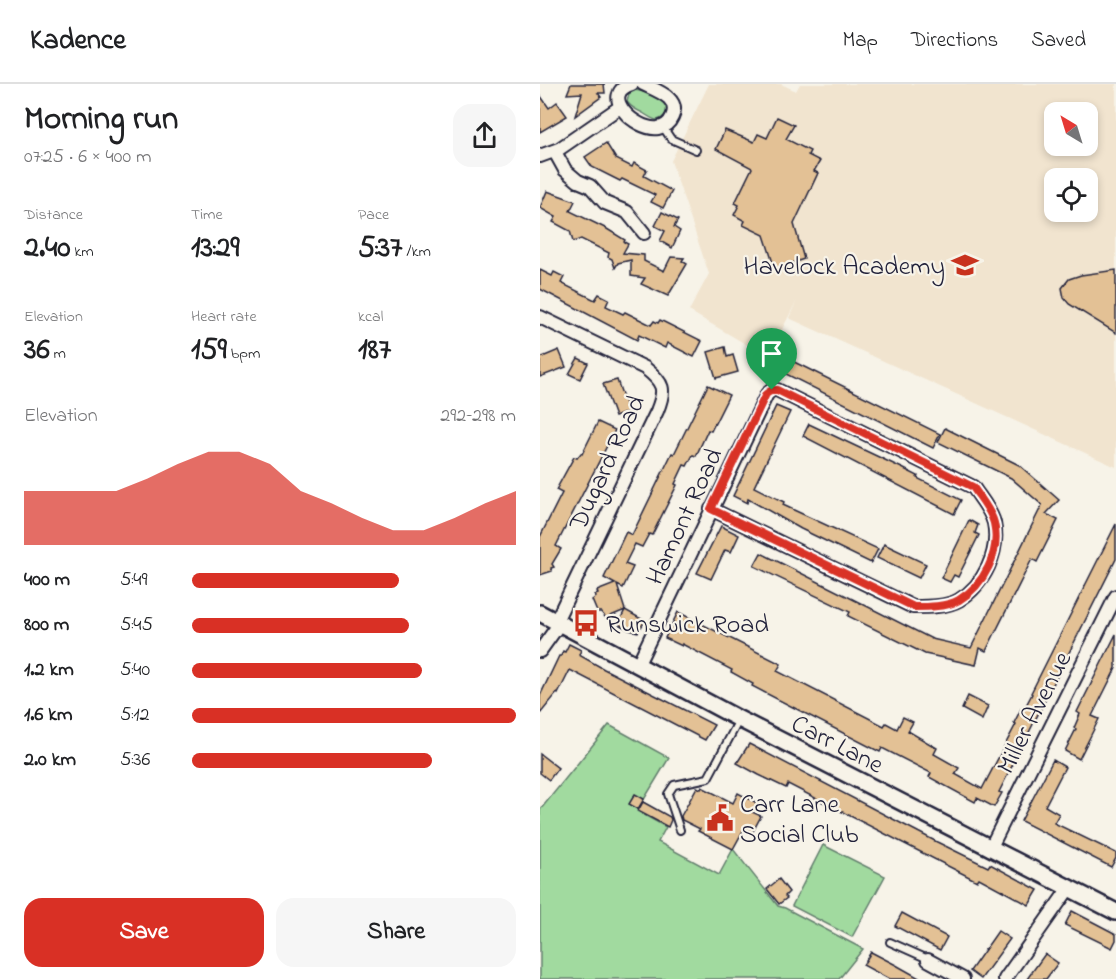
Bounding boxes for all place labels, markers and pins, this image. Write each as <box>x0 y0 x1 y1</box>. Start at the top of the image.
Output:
place label: Havelock Academy <box>744 249 945 287</box>
school or university icon: Havelock Academy <box>950 250 980 280</box>
pin <box>746 328 797 390</box>
place label: Runswick Road <box>606 607 769 645</box>
bus stop icon: Runswick Road <box>571 608 601 638</box>
place label: Carr Lane Social Club <box>740 787 859 855</box>
public building icon: Carr Lane Social Club <box>705 803 735 833</box>

